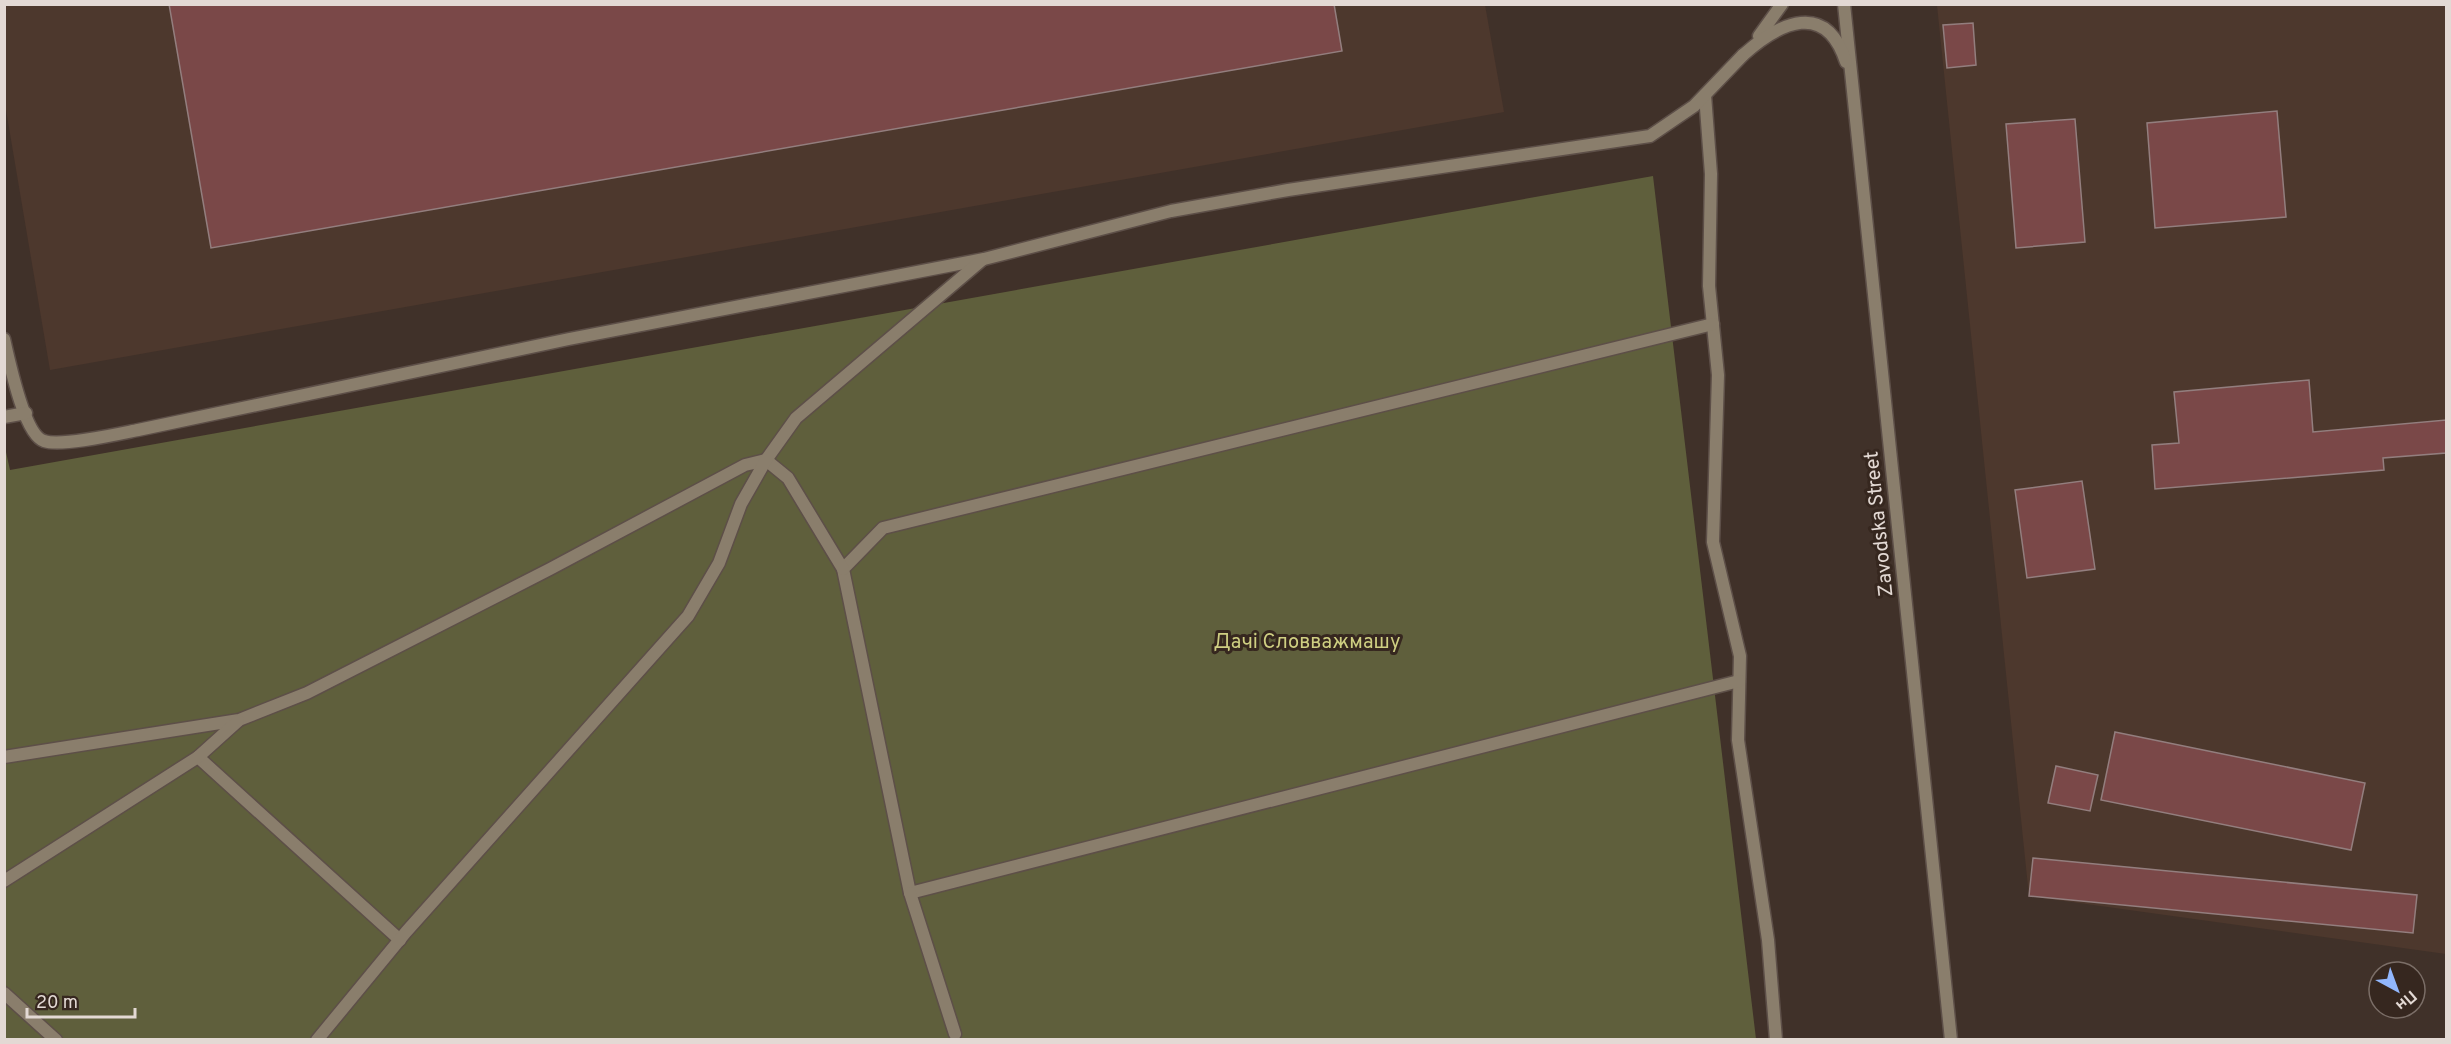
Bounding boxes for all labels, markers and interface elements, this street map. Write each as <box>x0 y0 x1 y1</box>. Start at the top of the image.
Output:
street label: Zavodska Street <box>1859 450 1901 598</box>
park label: Дачі Словважмашу <box>1213 630 1401 656</box>
north arrow <box>2367 960 2427 1020</box>
scale bar <box>27 981 135 1019</box>
text: Пн <box>2391 985 2420 1014</box>
text: 20 m <box>36 992 78 1015</box>

